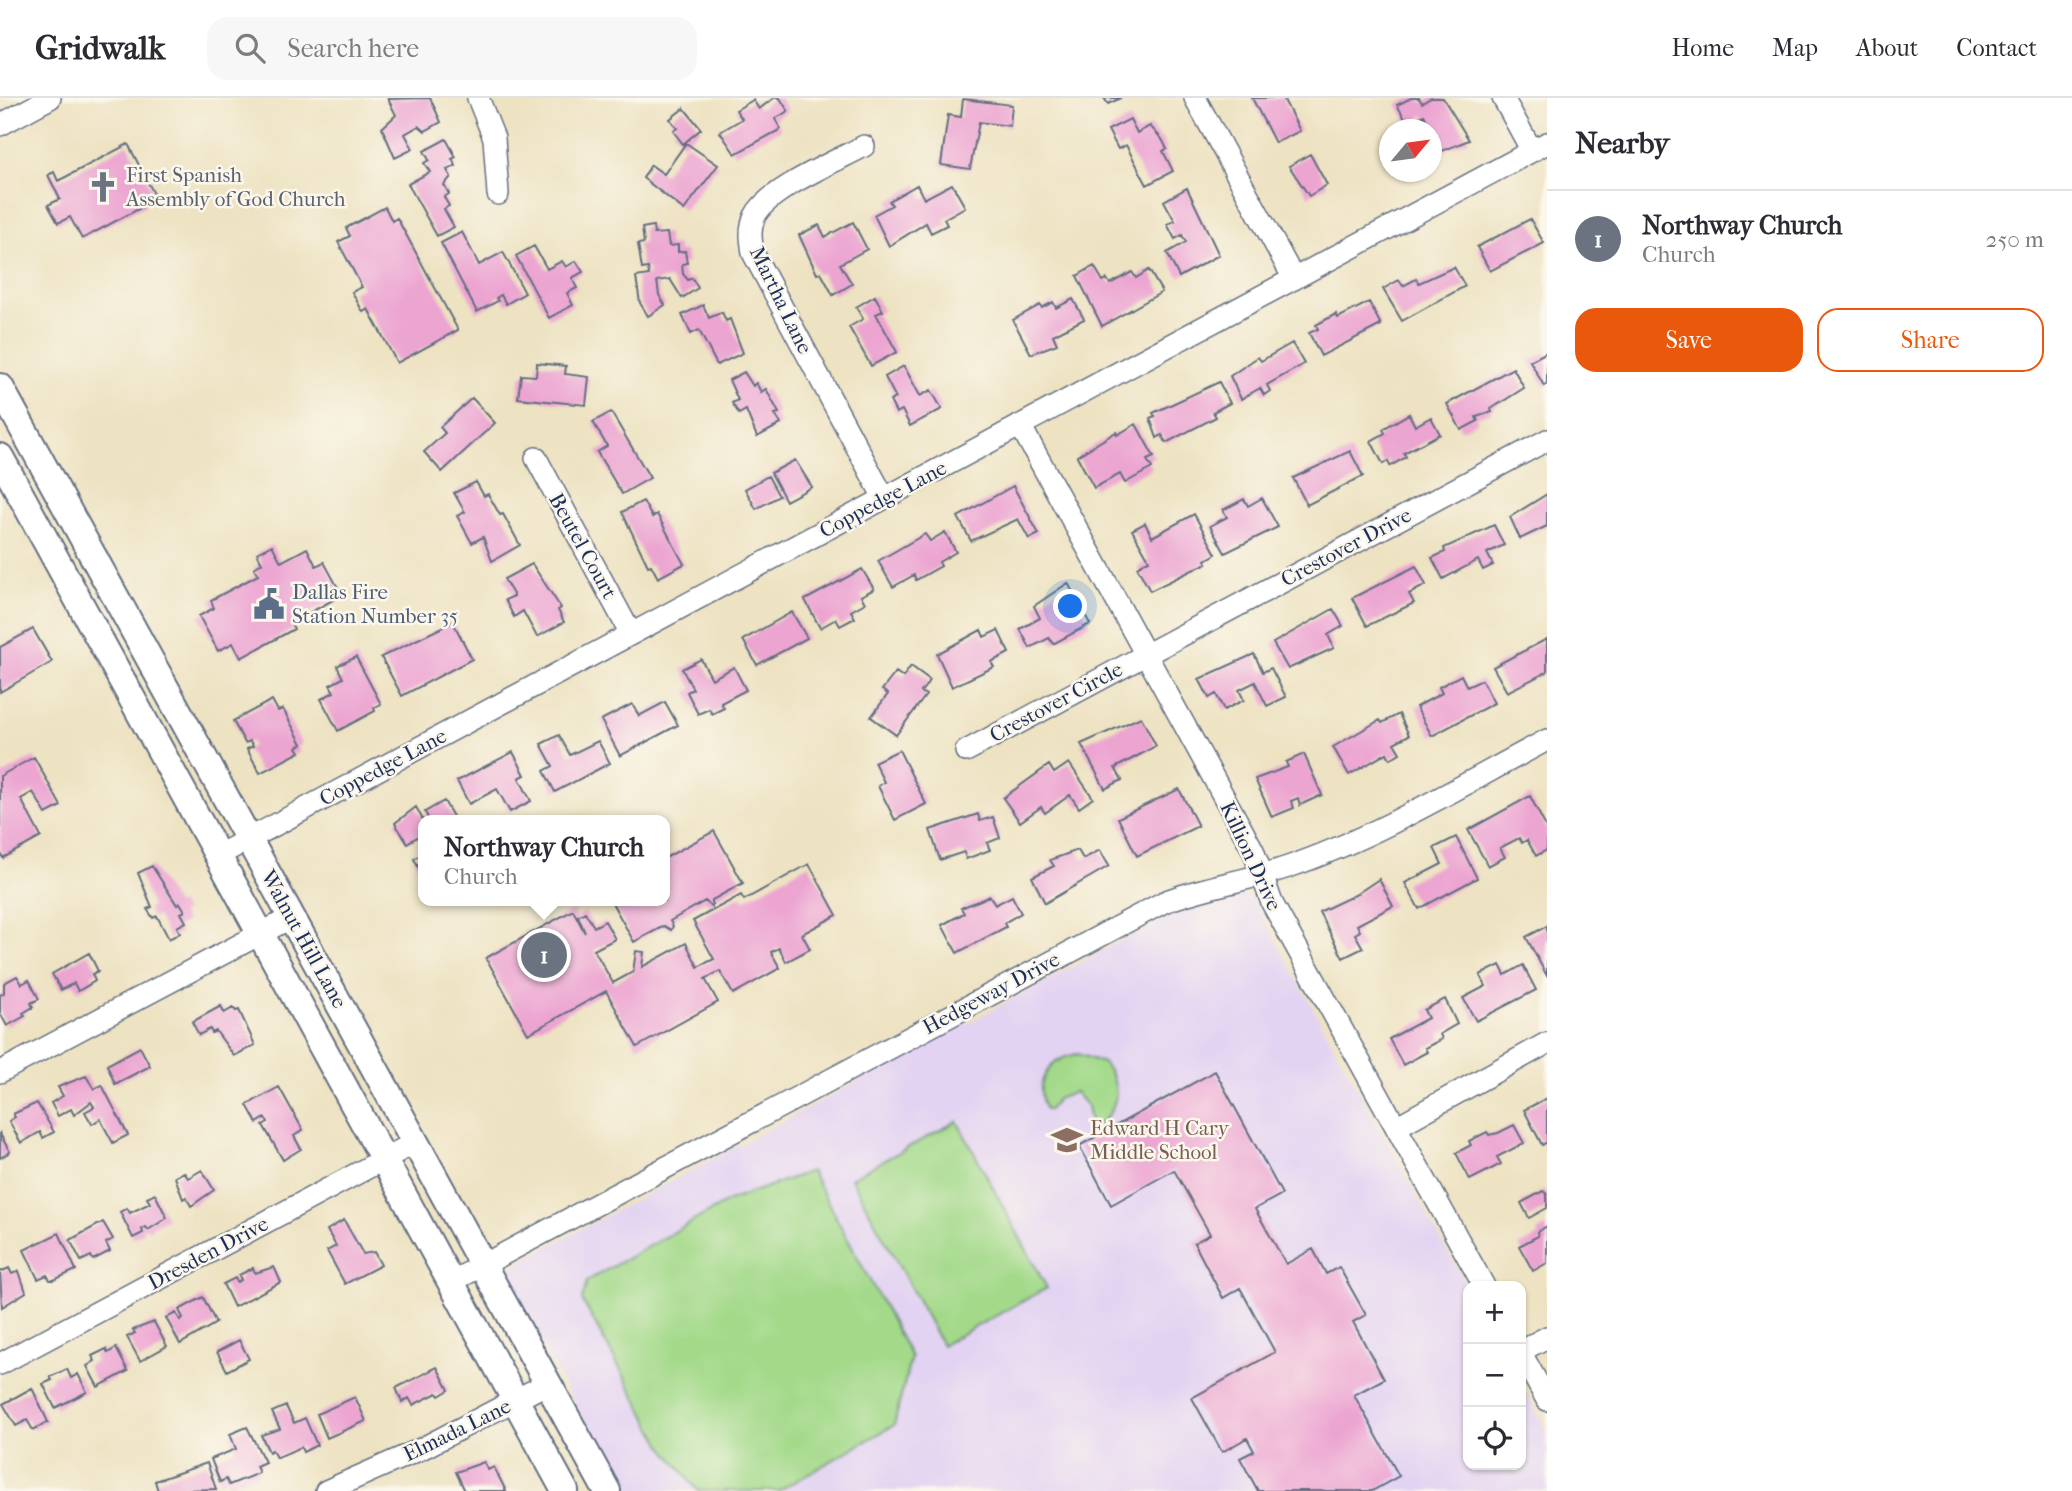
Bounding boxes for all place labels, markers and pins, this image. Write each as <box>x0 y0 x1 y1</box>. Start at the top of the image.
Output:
place label: First Spanish Assembly of God Church <box>125 163 346 211</box>
church icon: First Spanish Assembly of God Church <box>86 170 120 204</box>
place label: Dallas Fire Station Number 35 <box>292 580 458 628</box>
public building icon: Dallas Fire Station Number 35 <box>252 587 286 621</box>
pin: 1 <box>521 929 567 981</box>
place label: Edward H Cary Middle School <box>1090 1116 1230 1164</box>
school or university icon: Edward H Cary Middle School <box>1050 1123 1084 1157</box>

